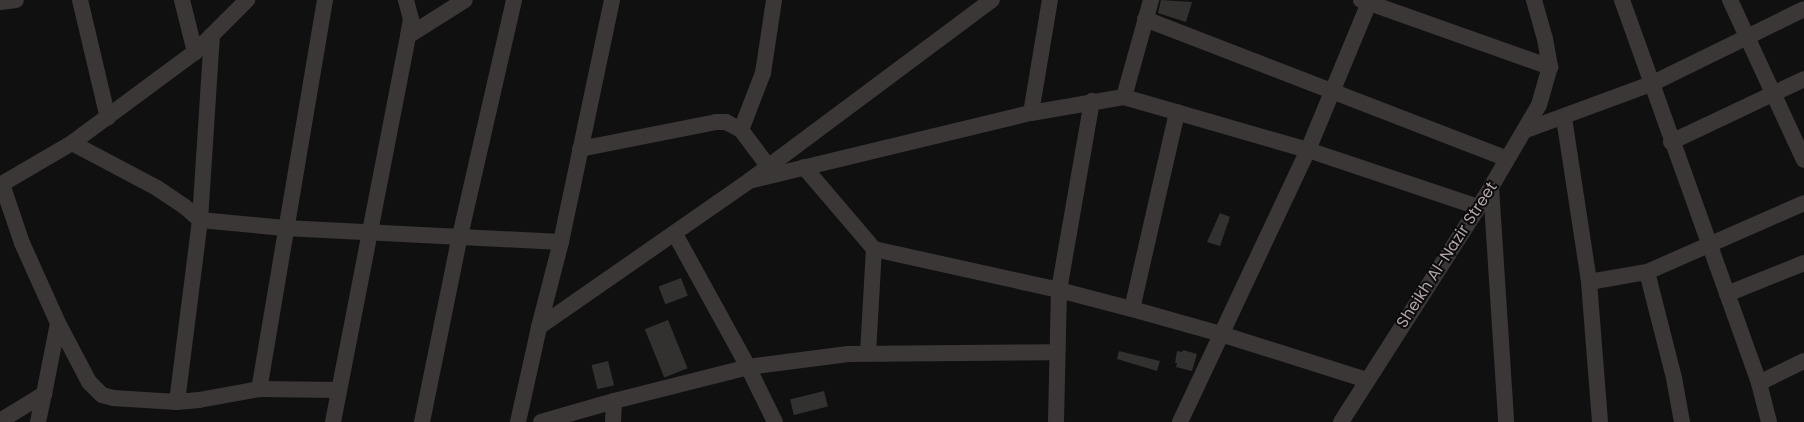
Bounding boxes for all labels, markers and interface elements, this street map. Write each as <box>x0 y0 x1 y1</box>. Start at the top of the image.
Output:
street label: Sheikh Al-Nazir Street <box>1393 178 1501 332</box>

